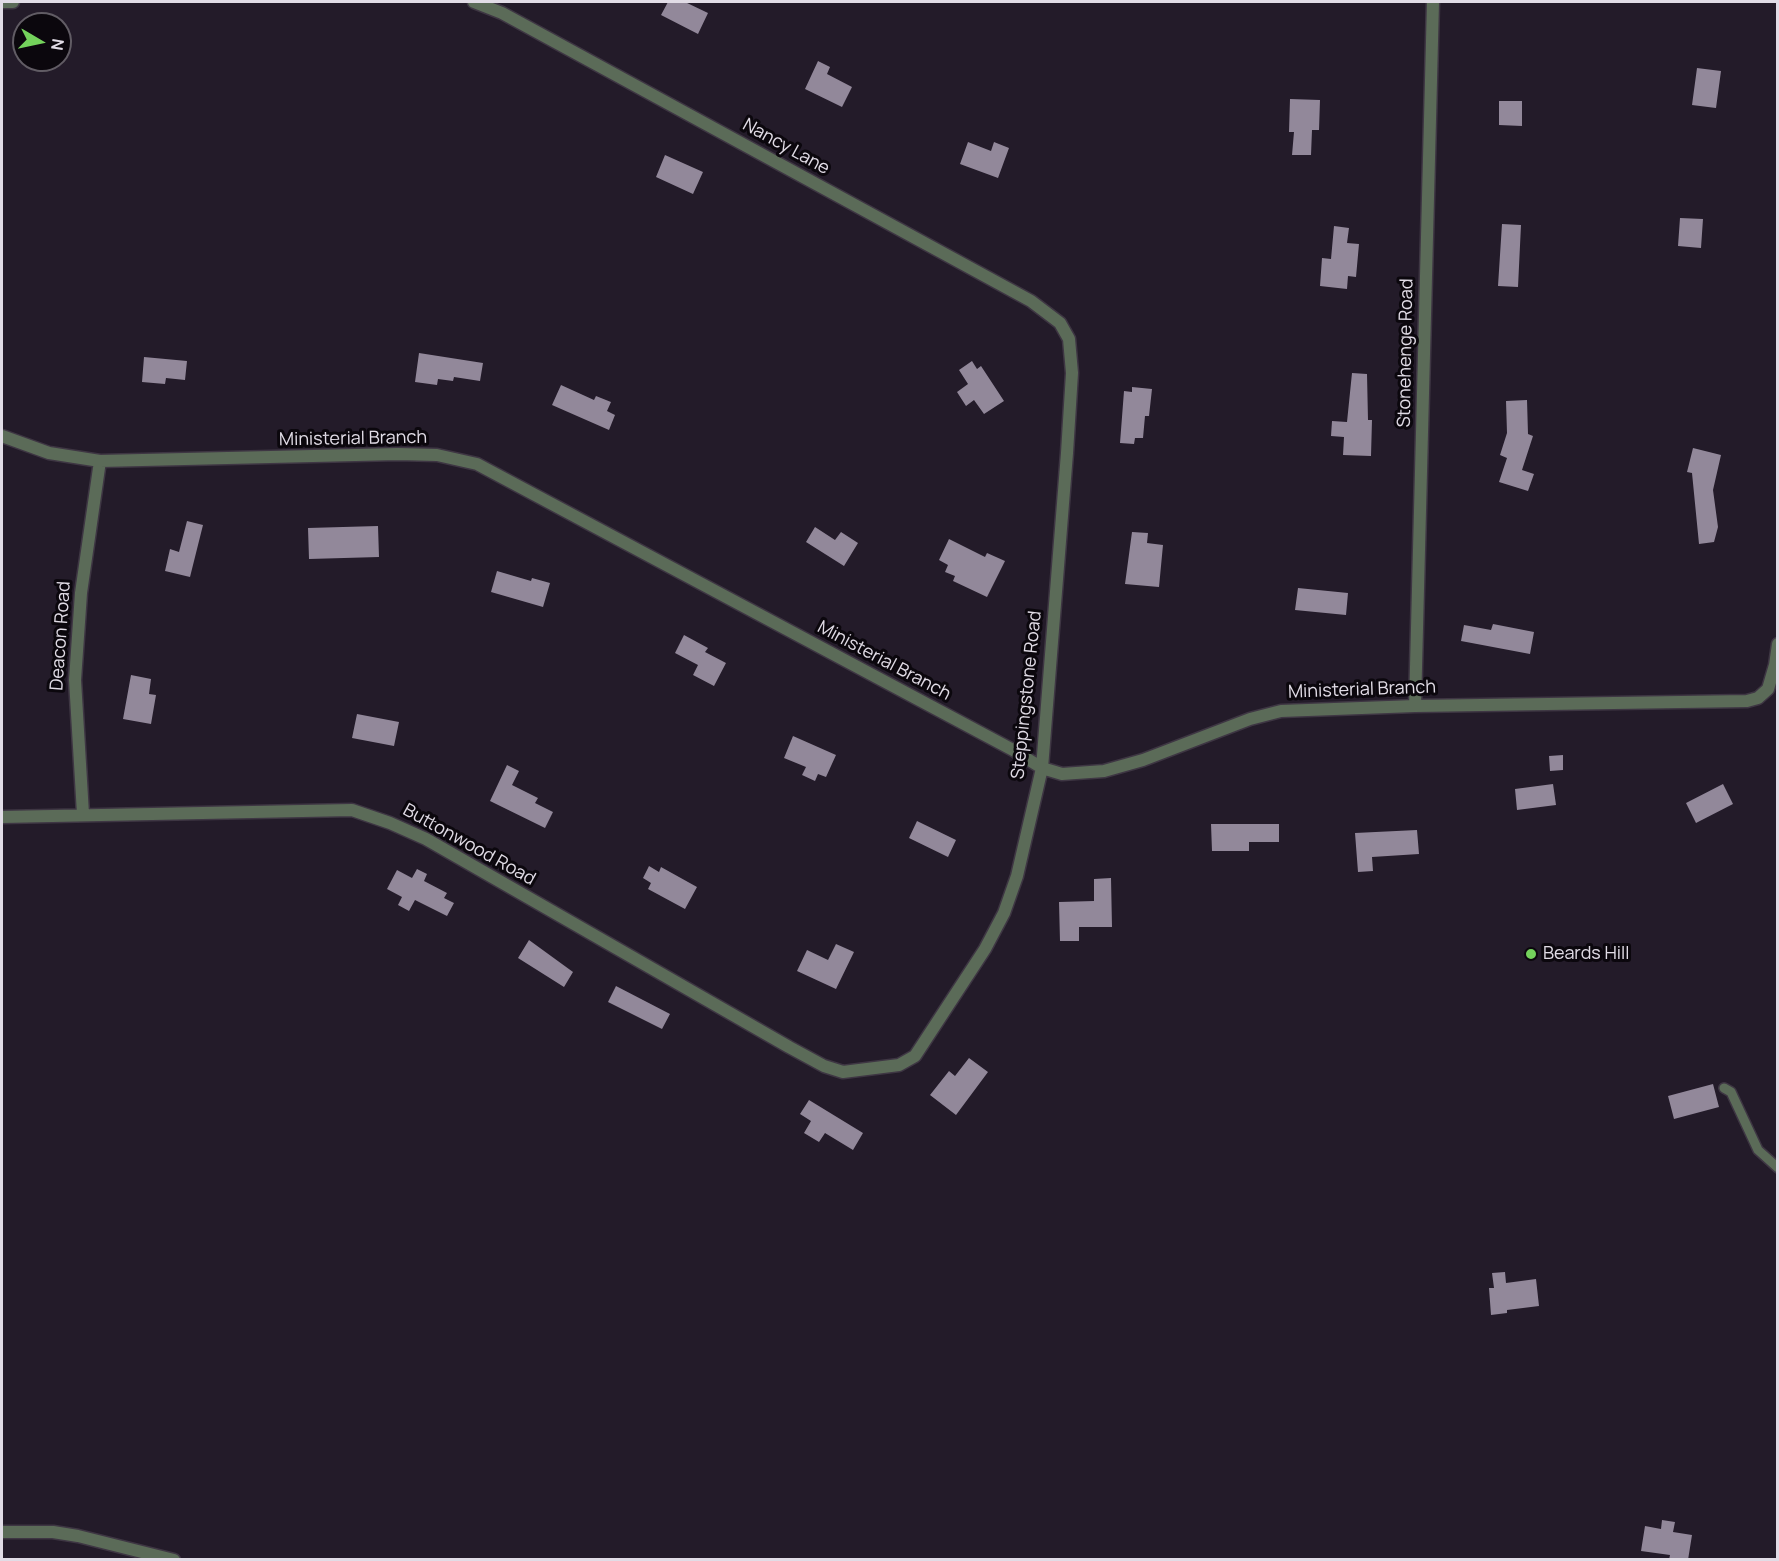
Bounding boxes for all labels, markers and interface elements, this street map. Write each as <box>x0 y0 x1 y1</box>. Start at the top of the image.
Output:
north arrow <box>12 12 72 72</box>
text: N <box>46 37 70 52</box>
street label: Nancy Lane <box>739 114 833 180</box>
street label: Stonehenge Road <box>1394 278 1418 428</box>
street label: Ministerial Branch <box>279 427 427 451</box>
street label: Deacon Road <box>46 581 76 691</box>
street label: Steppingstone Road <box>1007 610 1047 780</box>
street label: Ministerial Branch <box>814 617 954 705</box>
street label: Ministerial Branch <box>1288 677 1436 703</box>
street label: Buttonwood Road <box>399 800 539 890</box>
place label: Beards Hill <box>1543 943 1629 965</box>
marker: Beards Hill <box>1524 947 1538 961</box>

